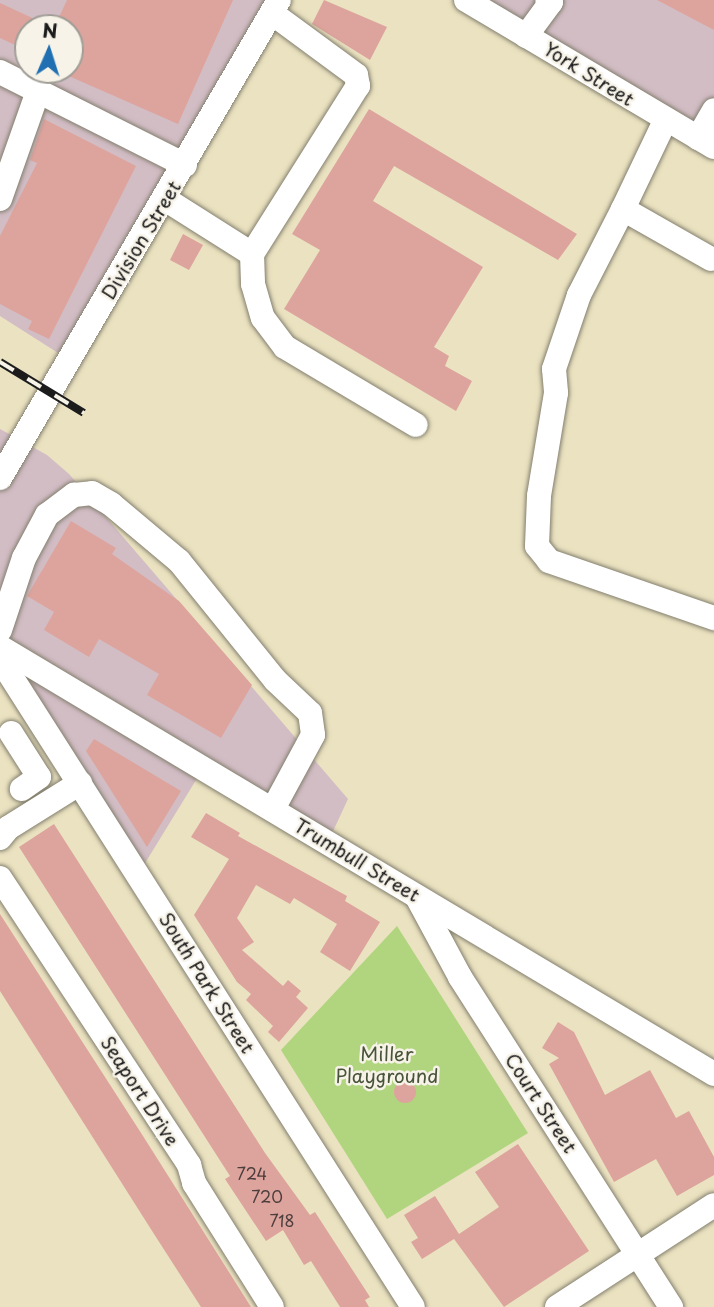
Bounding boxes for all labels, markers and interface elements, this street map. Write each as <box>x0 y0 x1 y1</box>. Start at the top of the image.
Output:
north arrow <box>14 14 84 84</box>
text: N <box>42 16 58 44</box>
street label: York Street <box>540 37 638 111</box>
street label: Division Street <box>97 177 185 303</box>
street label: Trumbull Street <box>290 813 424 907</box>
street label: South Park Street <box>154 908 260 1058</box>
street label: Seaport Drive <box>96 1032 184 1150</box>
park label: Miller Playground <box>336 1043 438 1087</box>
street label: Court Street <box>500 1049 582 1157</box>
house number: 724 <box>237 1163 267 1183</box>
house number: 720 <box>251 1186 283 1206</box>
house number: 718 <box>270 1210 294 1230</box>

